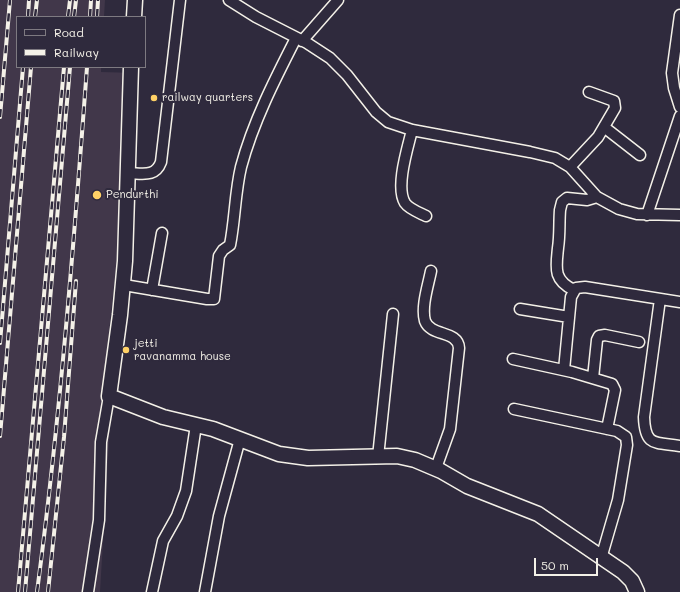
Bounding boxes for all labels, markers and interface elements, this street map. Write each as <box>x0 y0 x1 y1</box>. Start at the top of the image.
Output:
legend <box>16 16 146 68</box>
text: Road <box>54 24 84 40</box>
text: Railway <box>54 44 99 60</box>
place label: railway quarters <box>162 91 253 105</box>
marker: railway quarters <box>149 93 159 103</box>
place label: Pendurthi <box>106 188 159 202</box>
marker: Pendurthi <box>91 189 103 201</box>
place label: jetti ravanamma house <box>134 337 231 363</box>
marker: jetti ravanamma house <box>121 345 131 355</box>
scale bar <box>536 550 600 576</box>
text: 50 m <box>541 557 569 573</box>

